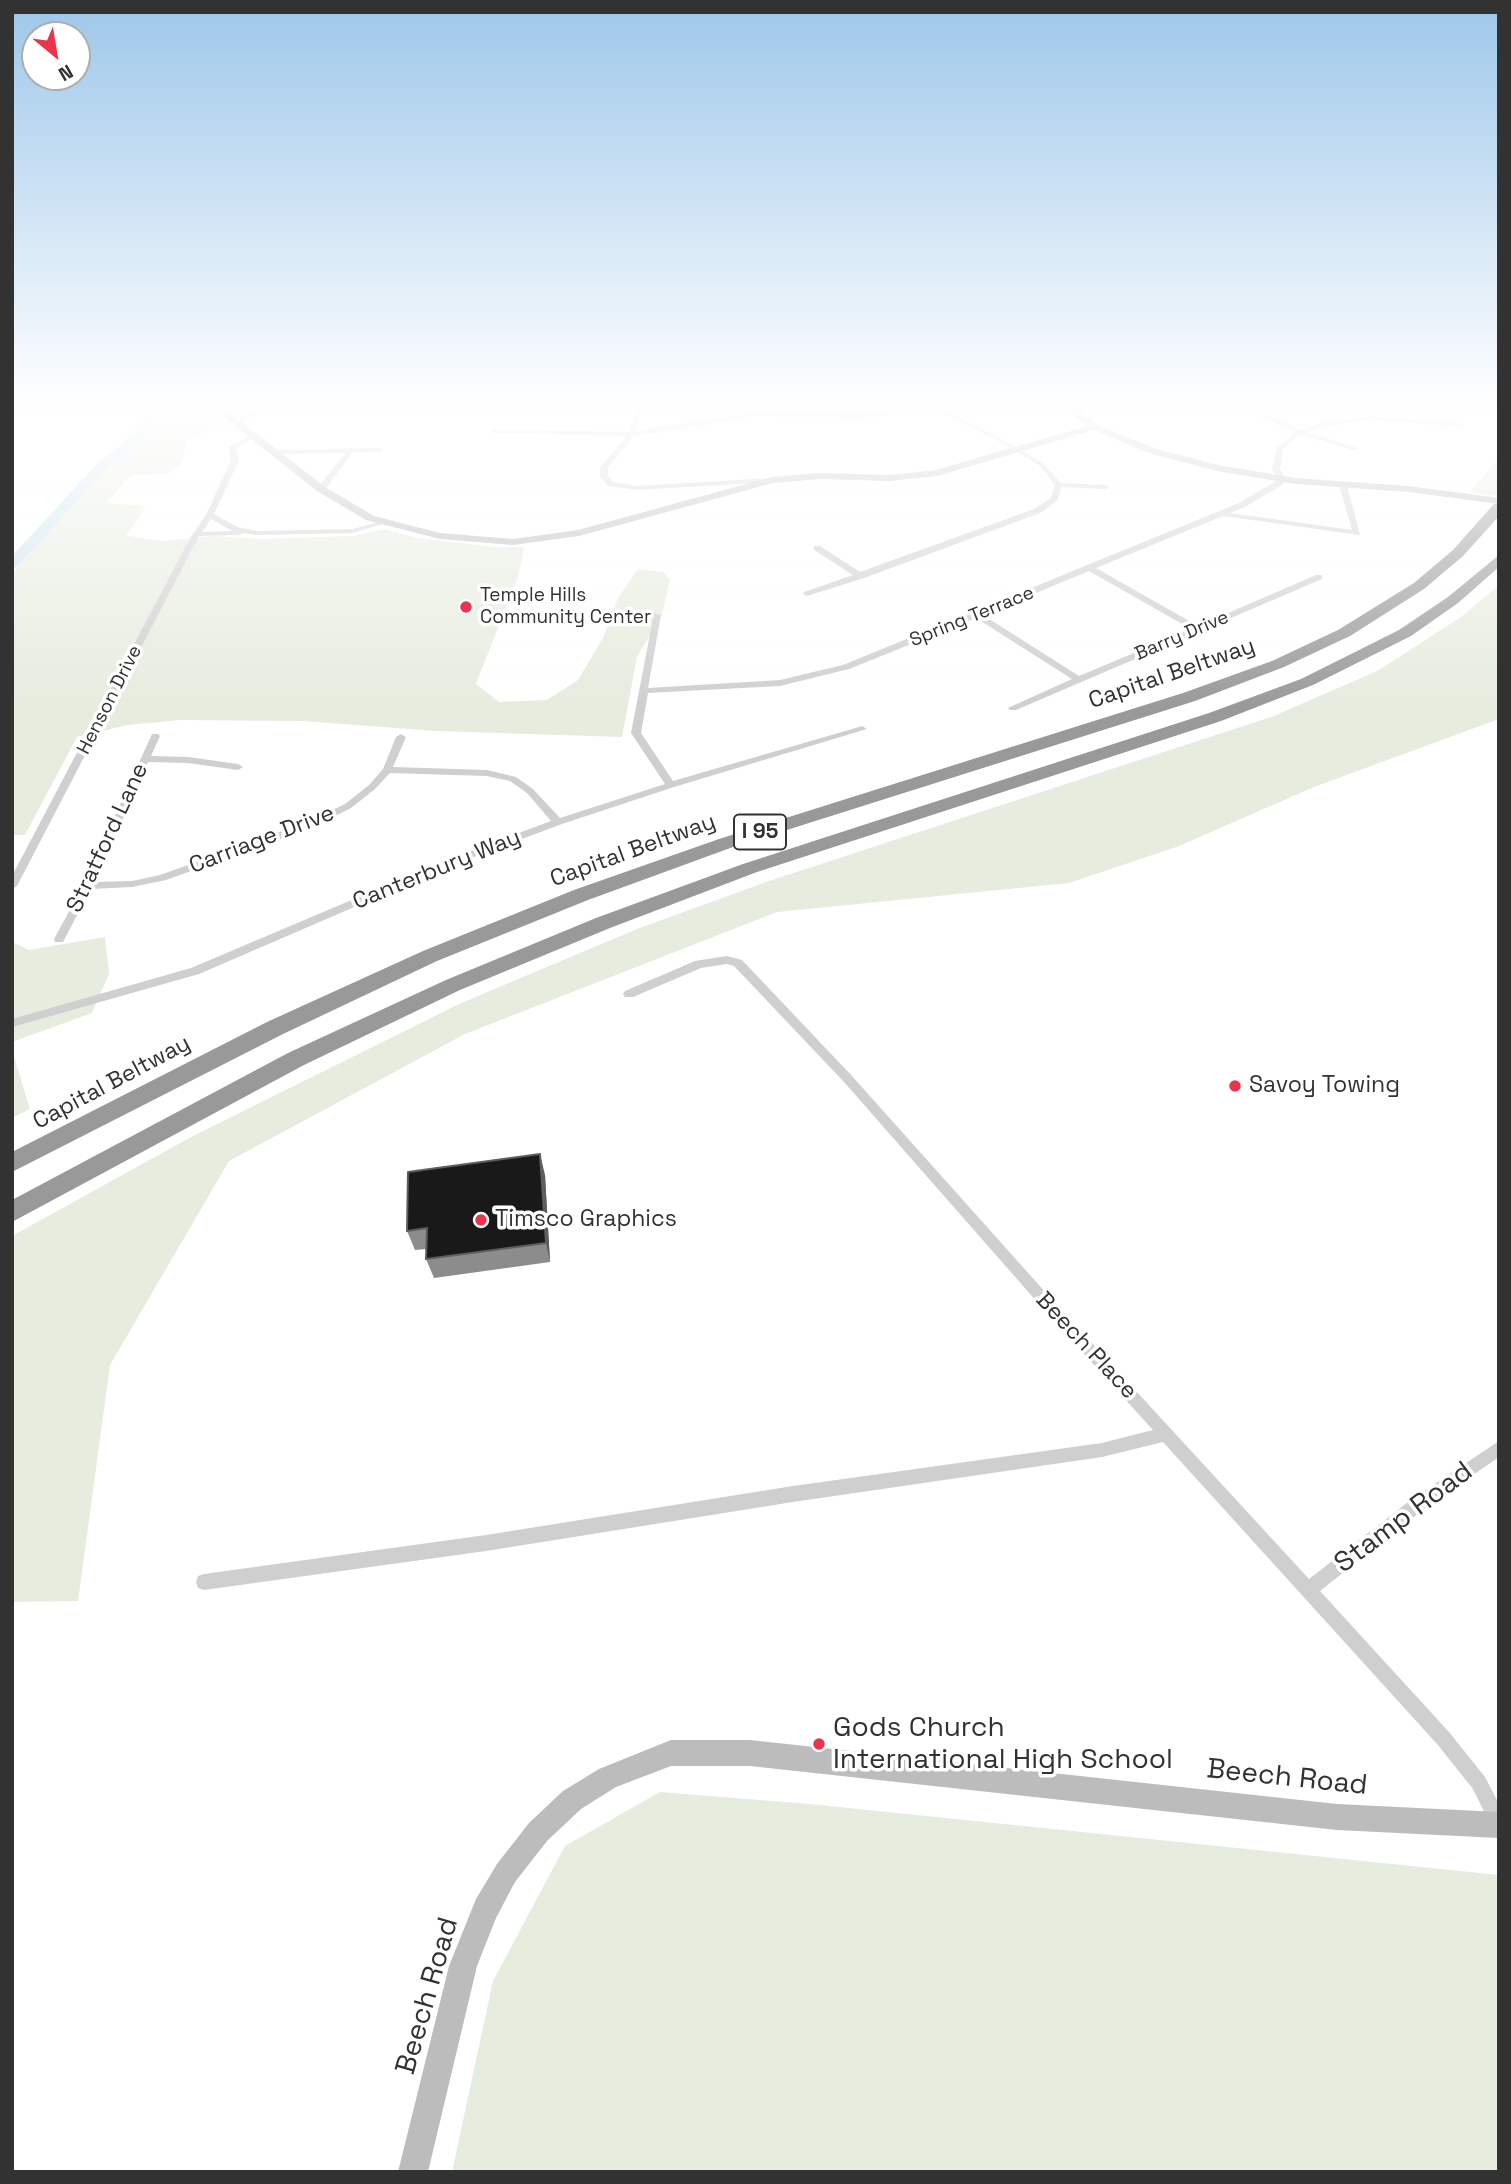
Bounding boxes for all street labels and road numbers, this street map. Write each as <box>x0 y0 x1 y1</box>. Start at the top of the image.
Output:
street label: Spring Terrace <box>906 582 1038 652</box>
street label: Barry Drive <box>1132 606 1232 666</box>
street label: Capital Beltway <box>1085 633 1259 715</box>
street label: Henson Drive <box>73 642 147 758</box>
street label: Stratford Lane <box>61 759 155 917</box>
street label: Carriage Drive <box>186 800 338 880</box>
street label: Capital Beltway <box>547 808 719 894</box>
road number: I 95 <box>734 814 786 850</box>
street label: Canterbury Way <box>349 824 525 916</box>
street label: Capital Beltway <box>29 1030 195 1136</box>
street label: Beech Place <box>1030 1287 1142 1405</box>
street label: Stamp Road <box>1328 1455 1480 1581</box>
street label: Beech Road <box>1205 1753 1369 1803</box>
street label: Beech Road <box>390 1914 466 2078</box>

